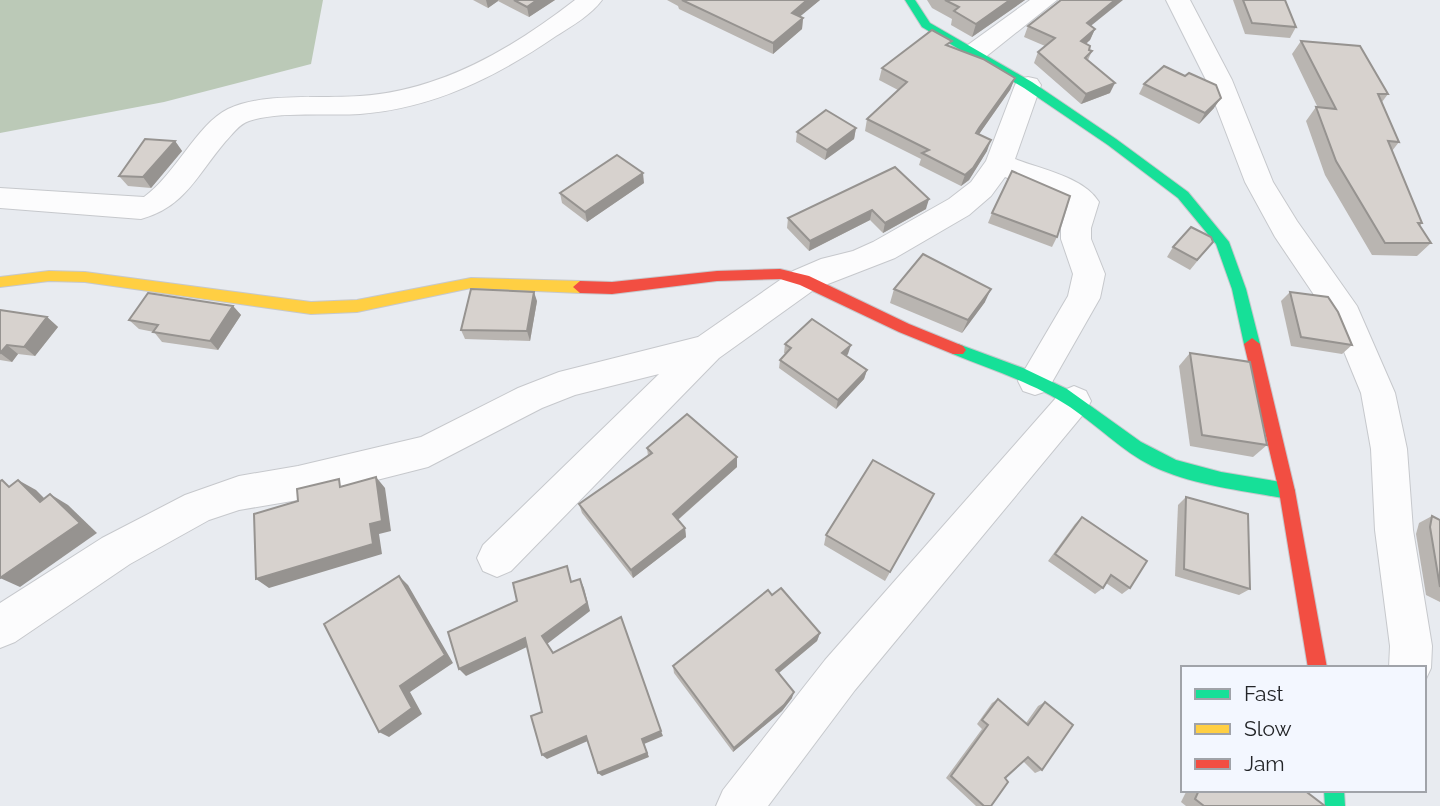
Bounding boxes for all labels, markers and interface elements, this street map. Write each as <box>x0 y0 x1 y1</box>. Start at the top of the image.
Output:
legend <box>1181 666 1426 792</box>
text: Fast <box>1244 681 1284 706</box>
text: Slow <box>1244 716 1292 741</box>
text: Jam <box>1244 751 1285 776</box>

